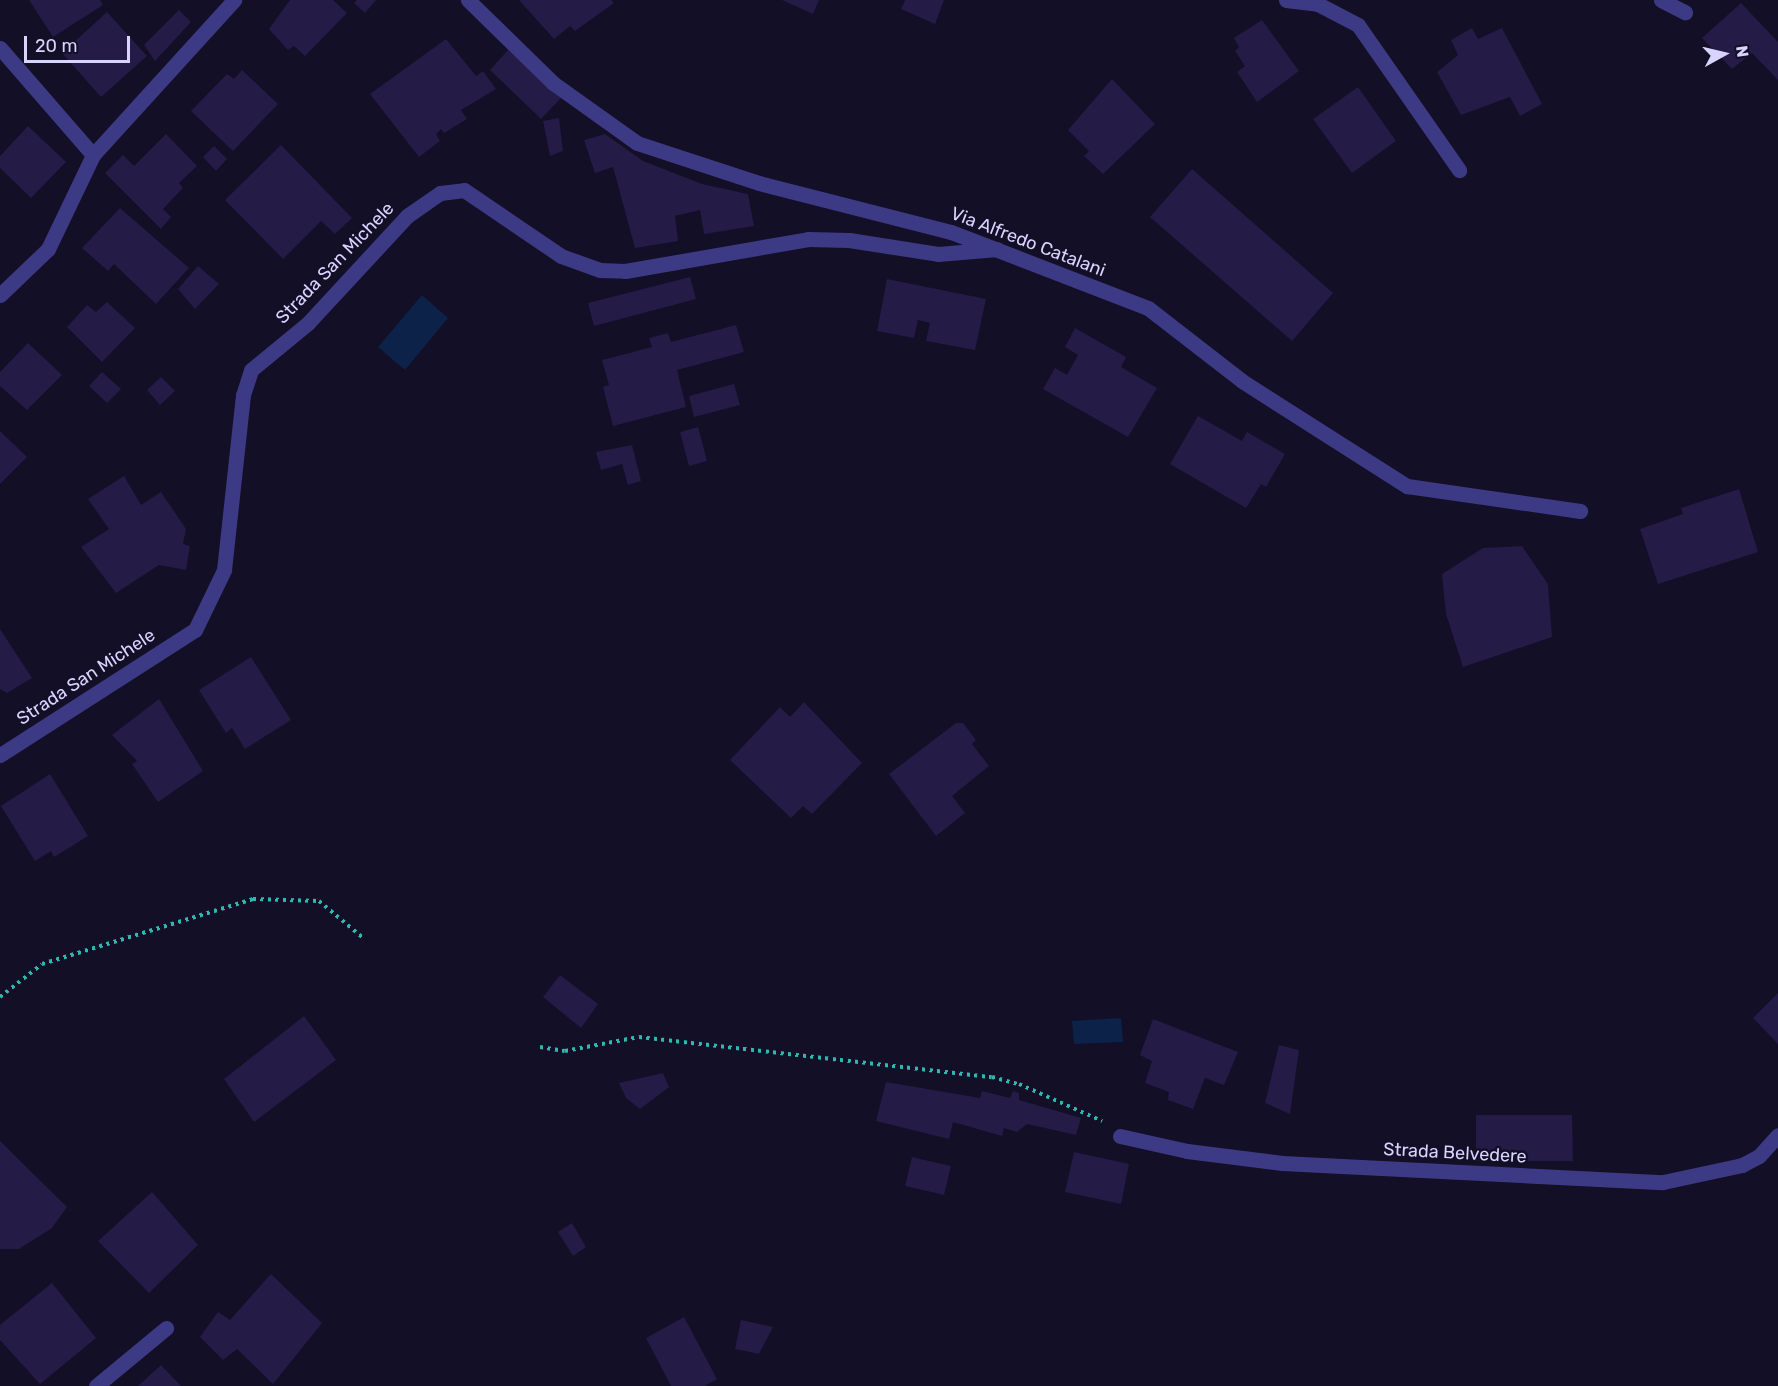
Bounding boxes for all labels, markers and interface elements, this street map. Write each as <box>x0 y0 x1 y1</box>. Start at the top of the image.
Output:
scale bar <box>27 24 134 62</box>
north arrow <box>1694 24 1754 84</box>
text: 20 m <box>35 35 77 57</box>
text: N <box>1732 44 1753 58</box>
street label: Strada San Michele <box>272 198 398 328</box>
street label: Via Alfredo Catalani <box>947 202 1109 282</box>
street label: Strada San Michele <box>13 624 159 730</box>
street label: Strada Belvedere <box>1383 1138 1527 1168</box>

